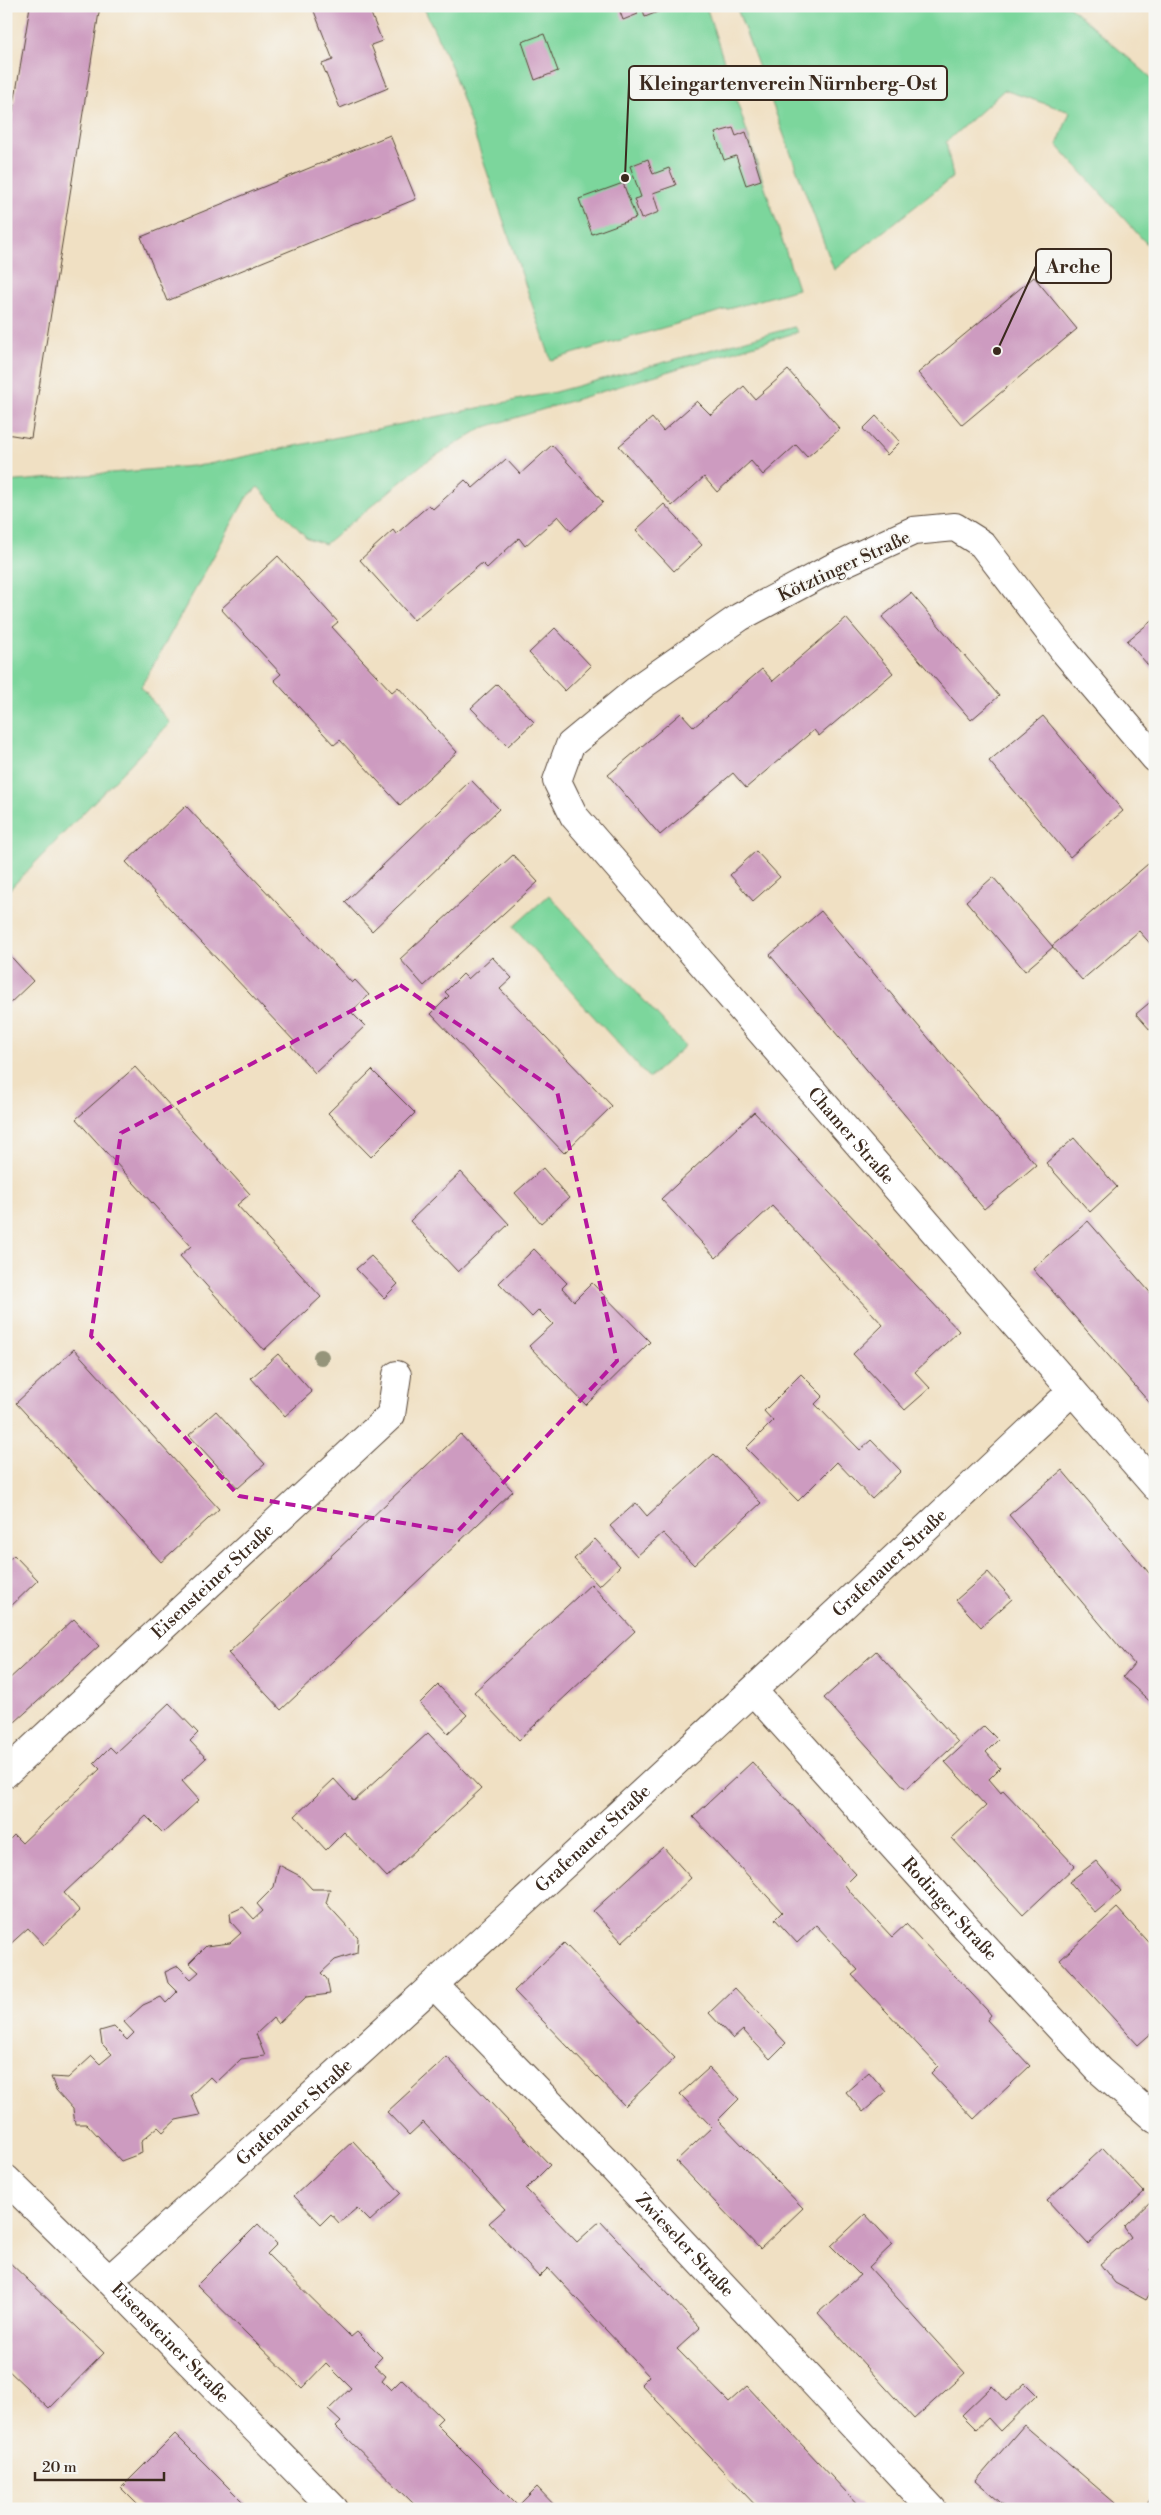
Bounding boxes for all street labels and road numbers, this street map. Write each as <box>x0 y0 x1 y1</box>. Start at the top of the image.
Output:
street label: Kötztinger Straße <box>774 526 914 607</box>
street label: Chamer Straße <box>802 1083 899 1189</box>
street label: Grafenauer Straße <box>828 1504 952 1622</box>
street label: Eisensteiner Straße <box>147 1519 279 1644</box>
street label: Grafenauer Straße <box>531 1780 656 1898</box>
street label: Rodinger Straße <box>896 1853 1002 1966</box>
street label: Grafenauer Straße <box>232 2054 357 2171</box>
street label: Zwieseler Straße <box>630 2188 739 2302</box>
street label: Eisensteiner Straße <box>106 2278 234 2408</box>

